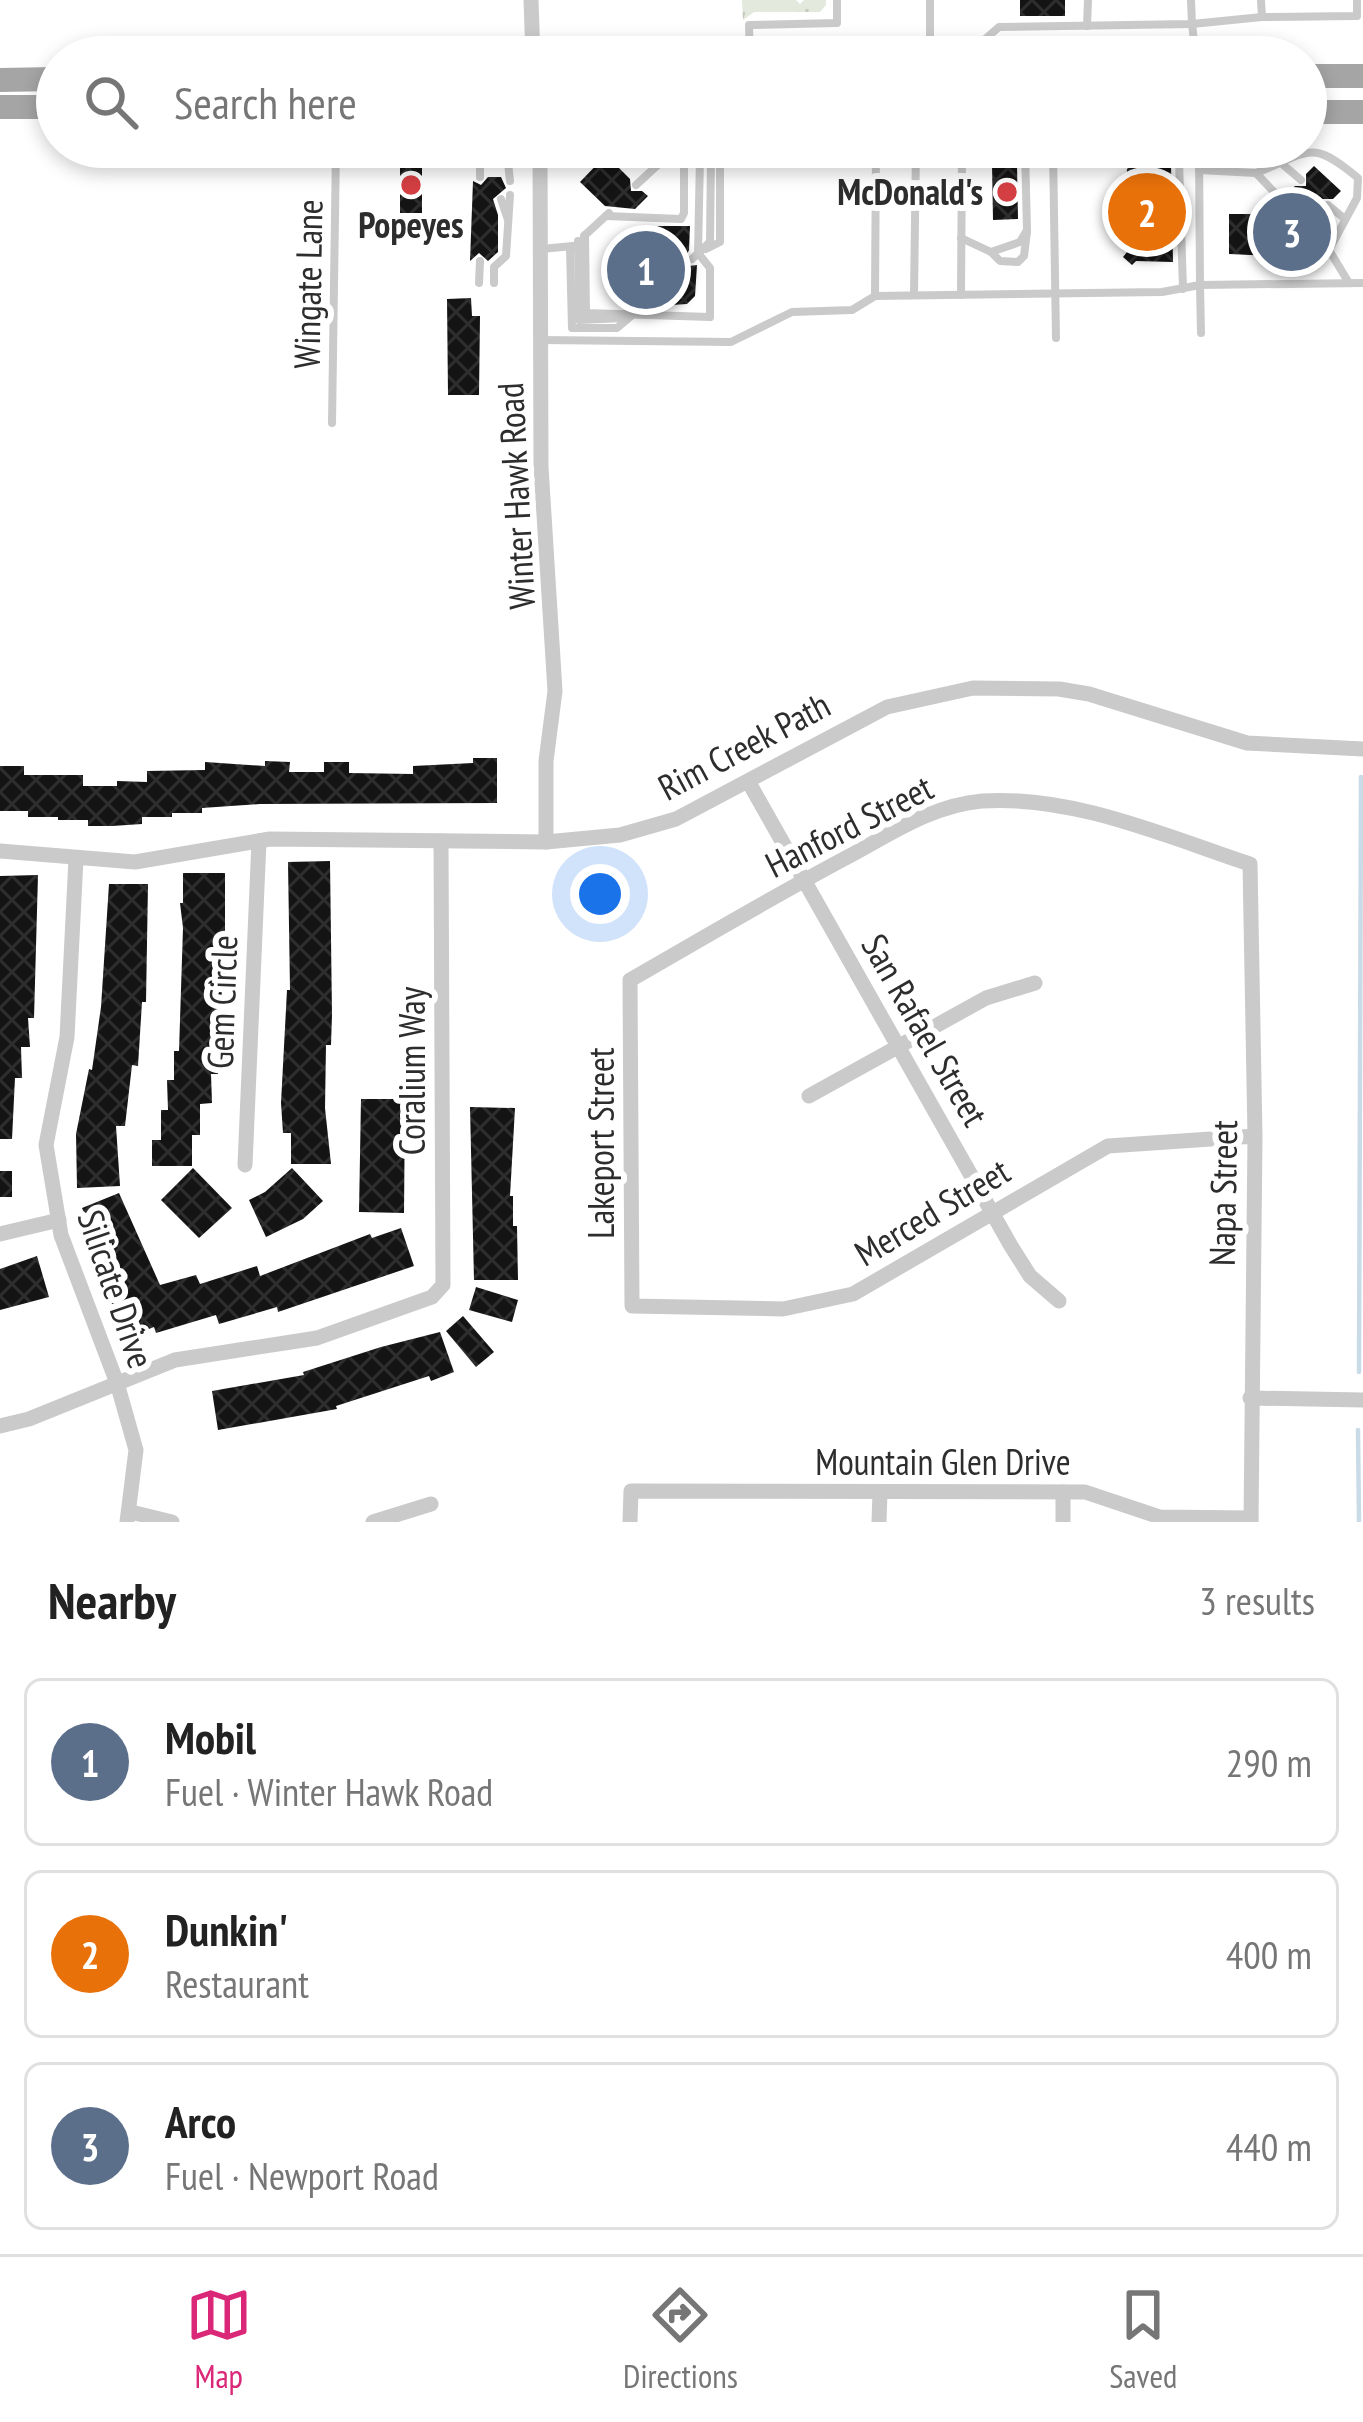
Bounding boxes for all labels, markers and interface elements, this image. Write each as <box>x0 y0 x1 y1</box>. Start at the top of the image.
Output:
search box <box>36 36 1327 168</box>
icon: search <box>78 69 144 135</box>
text: Search here <box>174 73 357 131</box>
pin: 2 <box>1108 167 1186 257</box>
place label: McDonald's <box>837 168 983 215</box>
marker: Popeyes <box>398 172 424 198</box>
marker: McDonald's <box>994 179 1020 205</box>
pin: 3 <box>1253 187 1331 277</box>
street label: Wingate Lane <box>283 199 332 369</box>
place label: Popeyes <box>358 201 464 248</box>
pin: 1 <box>607 225 685 315</box>
street label: Winter Hawk Road <box>486 382 545 611</box>
street label: Rim Creek Path <box>650 681 838 810</box>
street label: Hanford Street <box>757 763 940 888</box>
your location <box>570 864 630 924</box>
street label: San Rafael Street <box>852 925 999 1134</box>
street label: Gem Circle <box>196 934 247 1070</box>
street label: Coralium Way <box>388 986 435 1155</box>
street label: Lakeport Street <box>577 1047 624 1239</box>
street label: Napa Street <box>1198 1120 1247 1266</box>
street label: Merced Street <box>846 1147 1018 1276</box>
street label: Silicate Drive <box>68 1204 165 1374</box>
street label: Mountain Glen Drive <box>815 1438 1071 1485</box>
text: Nearby <box>48 1567 176 1633</box>
text: 3 results <box>1199 1575 1315 1626</box>
text: Mobil <box>165 1708 256 1766</box>
text: 1 <box>81 1737 99 1788</box>
text: 290 m <box>1226 1737 1312 1788</box>
text: Fuel · Winter Hawk Road <box>165 1766 493 1817</box>
text: Dunkin' <box>165 1900 288 1958</box>
text: 2 <box>81 1929 99 1980</box>
text: 400 m <box>1226 1929 1312 1980</box>
text: Restaurant <box>165 1958 309 2009</box>
text: Arco <box>165 2092 236 2150</box>
text: 3 <box>81 2121 99 2172</box>
text: 440 m <box>1226 2121 1312 2172</box>
text: Fuel · Newport Road <box>165 2150 439 2201</box>
tab: Map <box>186 2282 252 2397</box>
tab: Directions <box>623 2282 738 2397</box>
tab: Saved <box>1109 2282 1177 2397</box>

